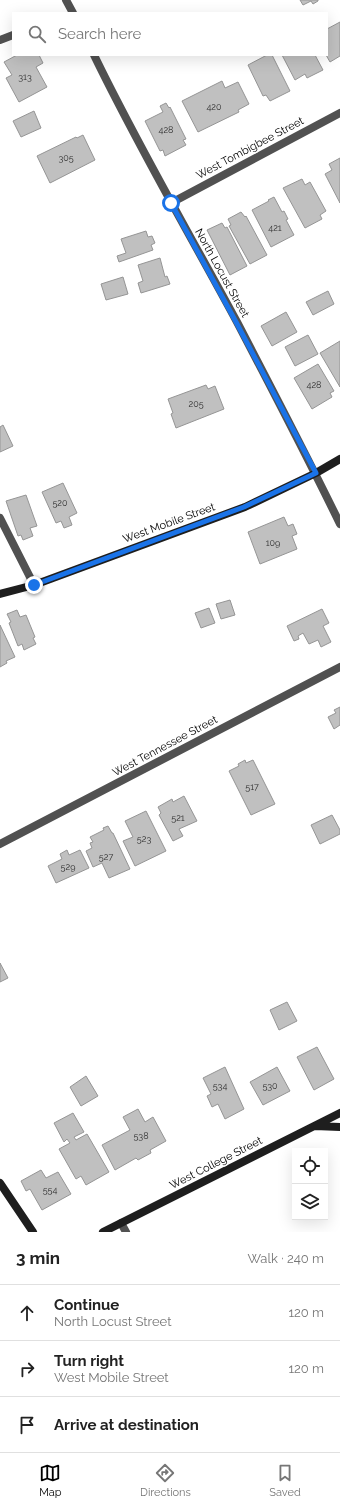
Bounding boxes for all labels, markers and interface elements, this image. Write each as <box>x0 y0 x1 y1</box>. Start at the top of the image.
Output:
search box <box>12 12 328 56</box>
icon: search <box>26 23 48 45</box>
text: Search here <box>58 25 141 43</box>
house number: 313 <box>18 72 32 82</box>
house number: 420 <box>206 102 222 112</box>
street label: West Tombigbee Street <box>194 114 306 182</box>
house number: 428 <box>159 125 173 135</box>
house number: 305 <box>58 153 74 163</box>
route start <box>162 194 180 212</box>
house number: 421 <box>268 223 282 233</box>
street label: North Locust Street <box>192 226 252 320</box>
house number: 428 <box>307 380 321 390</box>
house number: 205 <box>188 399 204 409</box>
house number: 520 <box>52 498 68 508</box>
street label: West Mobile Street <box>121 500 217 546</box>
house number: 109 <box>266 538 280 548</box>
route end <box>25 576 43 594</box>
street label: West Tennessee Street <box>110 713 220 779</box>
house number: 517 <box>245 782 259 792</box>
house number: 521 <box>171 813 185 823</box>
house number: 523 <box>137 834 151 844</box>
house number: 527 <box>99 852 113 862</box>
house number: 529 <box>61 862 75 872</box>
house number: 534 <box>213 1081 227 1091</box>
house number: 530 <box>262 1081 278 1091</box>
house number: 538 <box>133 1131 149 1141</box>
street label: West College Street <box>168 1134 265 1192</box>
map controls <box>292 1148 328 1220</box>
button: locate <box>292 1148 328 1184</box>
button: layers <box>292 1184 328 1220</box>
house number: 554 <box>43 1185 57 1195</box>
text: 3 min <box>16 1248 60 1268</box>
text: Walk · 240 m <box>247 1251 324 1266</box>
text: Continue <box>54 1296 119 1314</box>
icon: ahead <box>16 1302 38 1324</box>
text: 120 m <box>288 1305 324 1320</box>
text: North Locust Street <box>54 1314 172 1329</box>
text: Turn right <box>54 1352 124 1370</box>
icon: right <box>16 1358 38 1380</box>
text: 120 m <box>288 1361 324 1376</box>
text: West Mobile Street <box>54 1370 169 1385</box>
icon: arrive <box>16 1414 38 1436</box>
text: Arrive at destination <box>54 1416 199 1434</box>
tab: Map <box>39 1462 62 1499</box>
tab: Directions <box>140 1462 191 1499</box>
tab: Saved <box>269 1462 301 1499</box>

